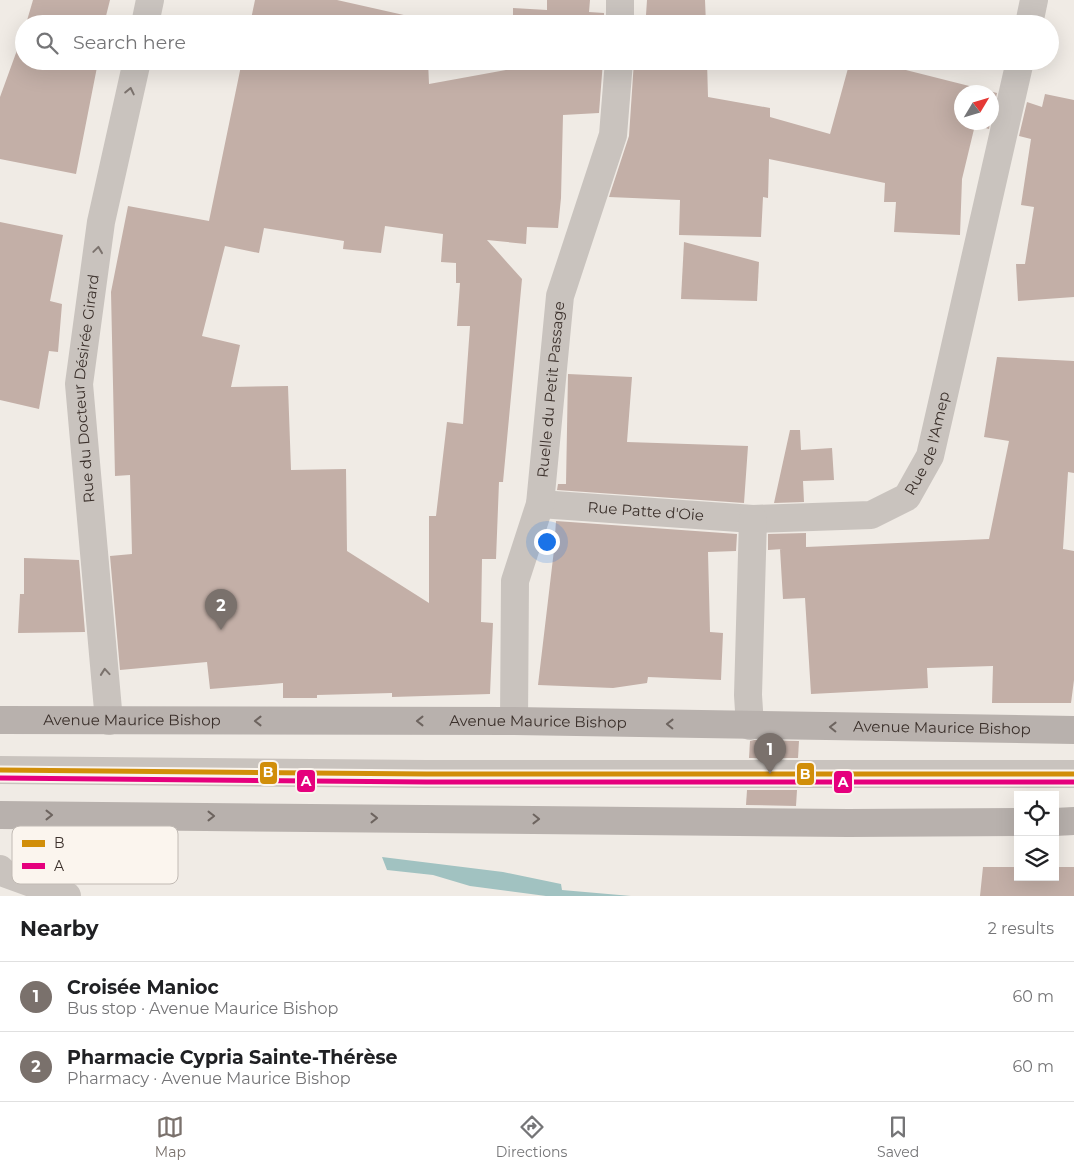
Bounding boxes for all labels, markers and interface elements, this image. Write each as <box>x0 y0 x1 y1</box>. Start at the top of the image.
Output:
search box <box>15 15 1059 70</box>
icon: search <box>33 29 61 57</box>
text: Search here <box>73 31 186 54</box>
north arrow <box>954 85 999 130</box>
one-way arrow <box>124 86 135 95</box>
one-way arrow <box>92 245 102 254</box>
street label: Rue du Docteur Désirée Girard <box>69 273 103 504</box>
street label: Ruelle du Petit Passage <box>533 300 568 479</box>
street label: Rue de l'Amep <box>900 390 953 498</box>
street label: Rue Patte d'Oie <box>587 497 705 525</box>
your location <box>534 529 560 555</box>
pin: 2 <box>205 589 237 630</box>
one-way arrow <box>100 668 111 676</box>
street label: Avenue Maurice Bishop <box>43 710 221 729</box>
street label: Avenue Maurice Bishop <box>449 711 627 732</box>
one-way arrow <box>254 716 262 726</box>
one-way arrow <box>416 716 424 726</box>
street label: Avenue Maurice Bishop <box>853 716 1031 738</box>
one-way arrow <box>666 719 674 729</box>
one-way arrow <box>829 722 836 732</box>
pin: 1 <box>754 733 786 774</box>
line badge: B <box>259 761 278 785</box>
line badge: B <box>796 762 815 786</box>
text: B <box>263 763 274 781</box>
text: B <box>800 765 811 783</box>
line badge: A <box>296 769 316 793</box>
line badge: A <box>833 770 853 794</box>
text: A <box>300 772 312 790</box>
text: A <box>837 773 849 791</box>
map controls <box>1014 791 1059 881</box>
button: locate <box>1014 791 1059 836</box>
one-way arrow <box>45 810 53 820</box>
one-way arrow <box>207 811 215 822</box>
one-way arrow <box>370 812 378 823</box>
one-way arrow <box>532 814 540 824</box>
legend <box>12 826 178 884</box>
text: B <box>54 834 65 852</box>
button: layers <box>1014 836 1059 881</box>
text: A <box>54 857 65 875</box>
text: Nearby <box>20 916 99 941</box>
text: 2 results <box>988 919 1054 938</box>
text: Croisée Manioc <box>67 976 219 999</box>
text: 1 <box>33 987 39 1006</box>
text: 60 m <box>1012 987 1054 1006</box>
text: Bus stop · Avenue Maurice Bishop <box>67 999 338 1018</box>
text: Pharmacie Cypria Sainte-Thérèse <box>67 1046 398 1069</box>
text: 2 <box>31 1057 41 1076</box>
text: 60 m <box>1012 1057 1054 1076</box>
text: Pharmacy · Avenue Maurice Bishop <box>67 1069 351 1088</box>
tab: Map <box>155 1113 186 1161</box>
tab: Directions <box>496 1113 567 1161</box>
tab: Saved <box>877 1113 919 1161</box>

